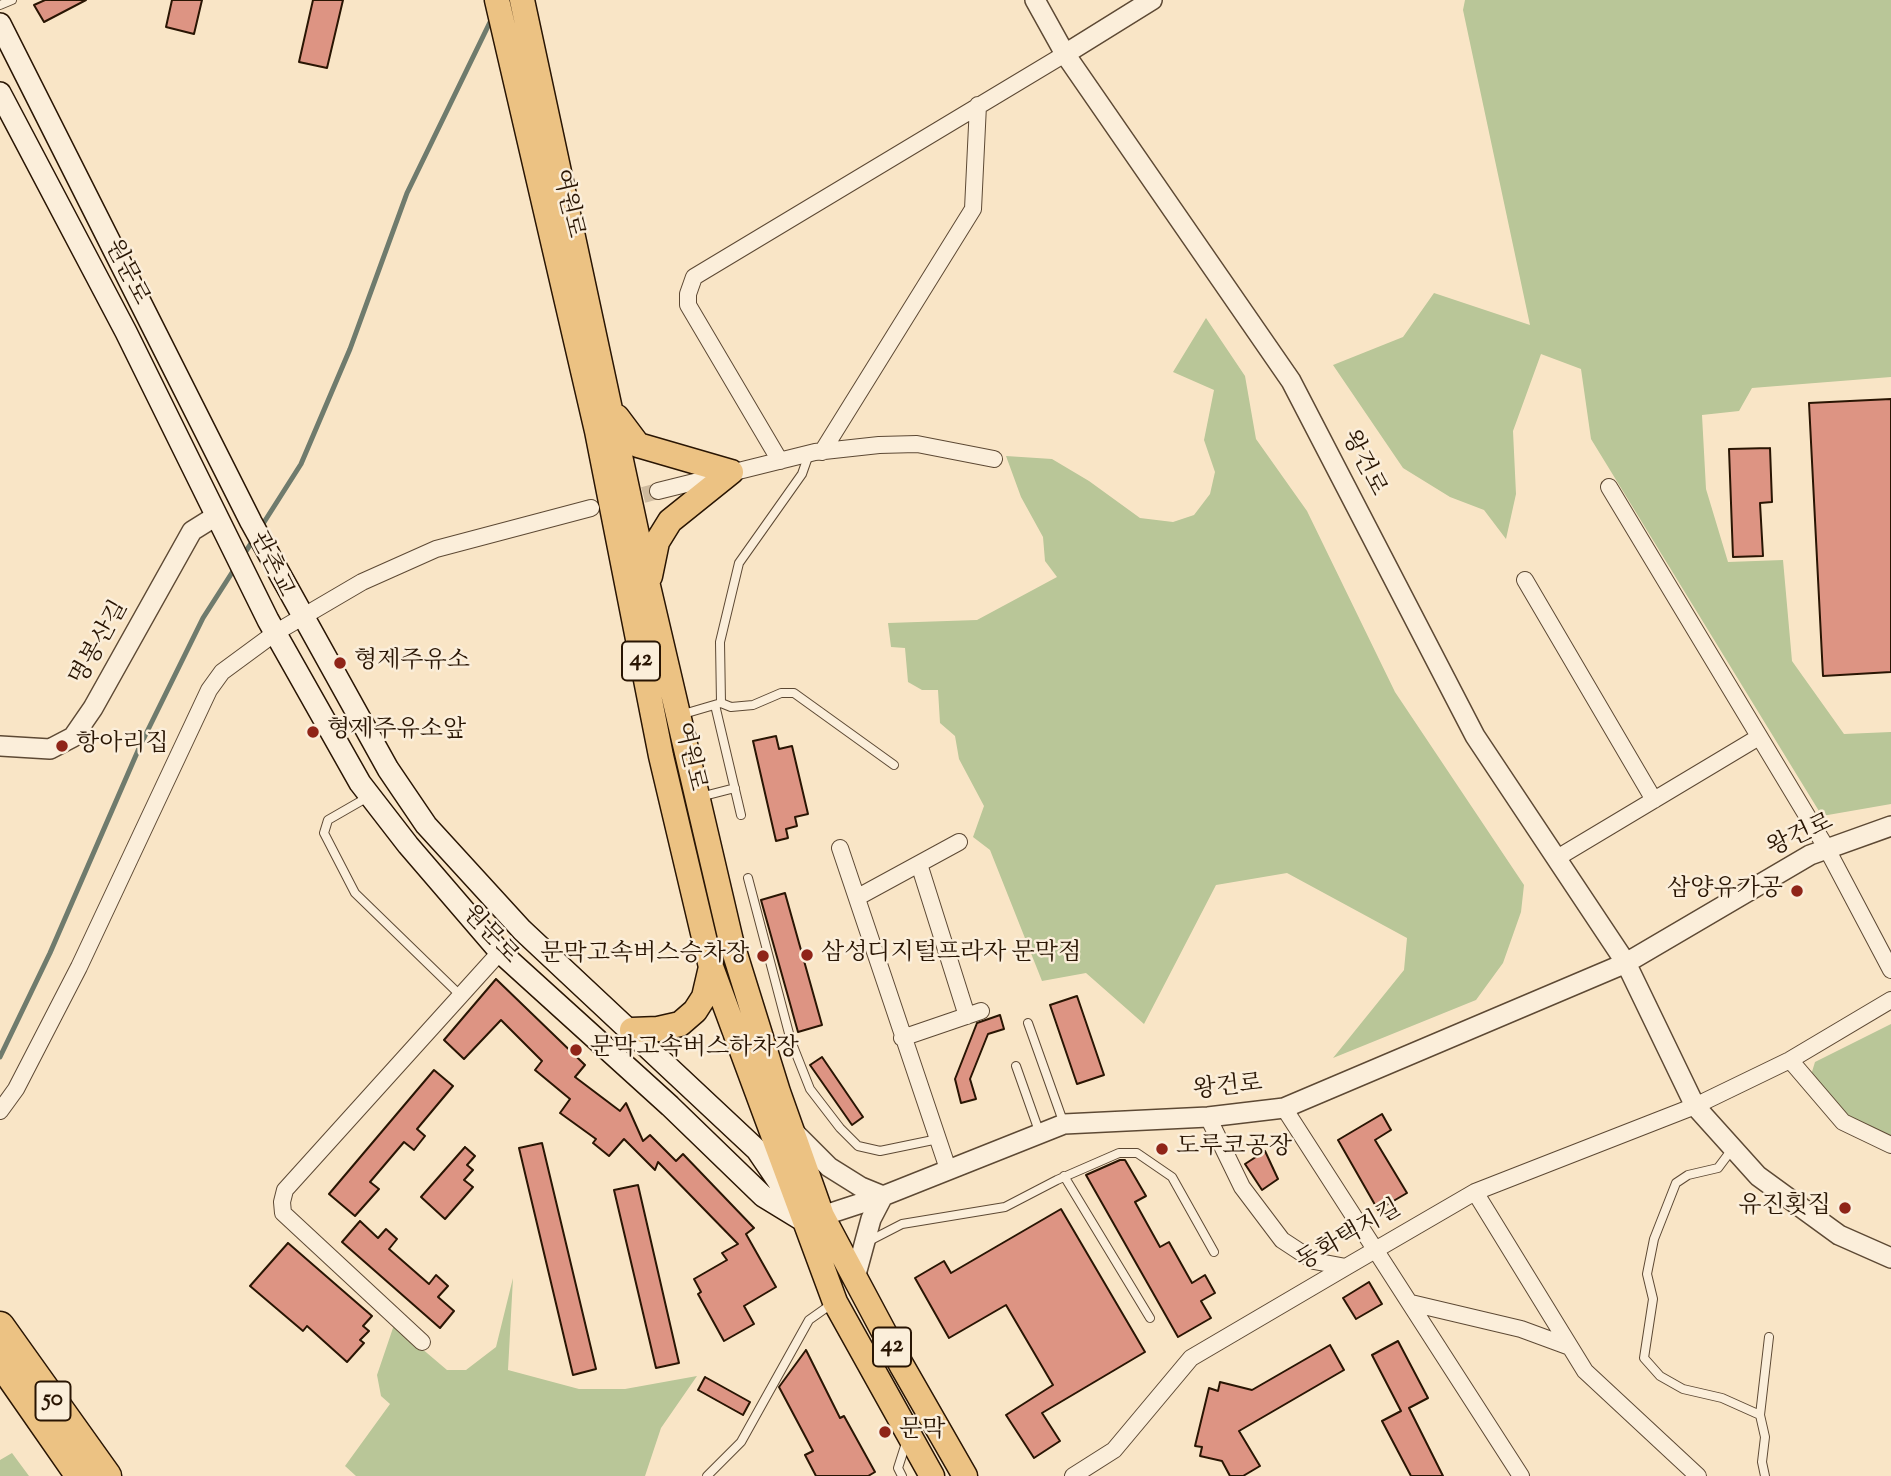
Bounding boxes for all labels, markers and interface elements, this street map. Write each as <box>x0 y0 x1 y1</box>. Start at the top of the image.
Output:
street label: 여원로 <box>544 167 588 241</box>
street label: 원문로 <box>96 235 154 311</box>
street label: 왕건로 <box>1333 426 1391 502</box>
street label: 관촌교 <box>242 527 298 603</box>
street label: 명봉산길 <box>66 596 136 692</box>
road number: 42 <box>622 642 660 680</box>
place label: 형제주유소 <box>354 649 470 677</box>
marker: 형제주유소 <box>332 655 348 671</box>
place label: 형제주유소앞 <box>327 718 466 746</box>
street label: 여원로 <box>666 720 710 794</box>
marker: 형제주유소앞 <box>305 724 321 740</box>
place label: 항아리집 <box>76 732 169 760</box>
marker: 항아리집 <box>54 738 70 754</box>
street label: 왕건로 <box>1763 809 1839 865</box>
place label: 삼양유가공 <box>1667 877 1783 905</box>
marker: 삼양유가공 <box>1789 883 1805 899</box>
street label: 원문로 <box>455 901 523 971</box>
place label: 삼성디지털프라자 문막점 <box>821 941 1081 969</box>
place label: 문막고속버스승차장 <box>540 942 749 970</box>
marker: 삼성디지털프라자 문막점 <box>799 947 815 963</box>
marker: 문막고속버스승차장 <box>755 948 771 964</box>
place label: 문막고속버스하차장 <box>590 1036 799 1064</box>
marker: 문막고속버스하차장 <box>568 1042 584 1058</box>
street label: 왕건로 <box>1192 1071 1264 1107</box>
place label: 도루코공장 <box>1176 1135 1292 1163</box>
marker: 도루코공장 <box>1154 1141 1170 1157</box>
place label: 유진횟집 <box>1738 1194 1831 1222</box>
street label: 동화택지길 <box>1293 1196 1407 1278</box>
marker: 유진횟집 <box>1837 1200 1853 1216</box>
road number: 42 <box>873 1328 911 1366</box>
road number: 50 <box>36 1382 70 1420</box>
place label: 문막 <box>899 1418 945 1446</box>
marker: 문막 <box>877 1424 893 1440</box>

